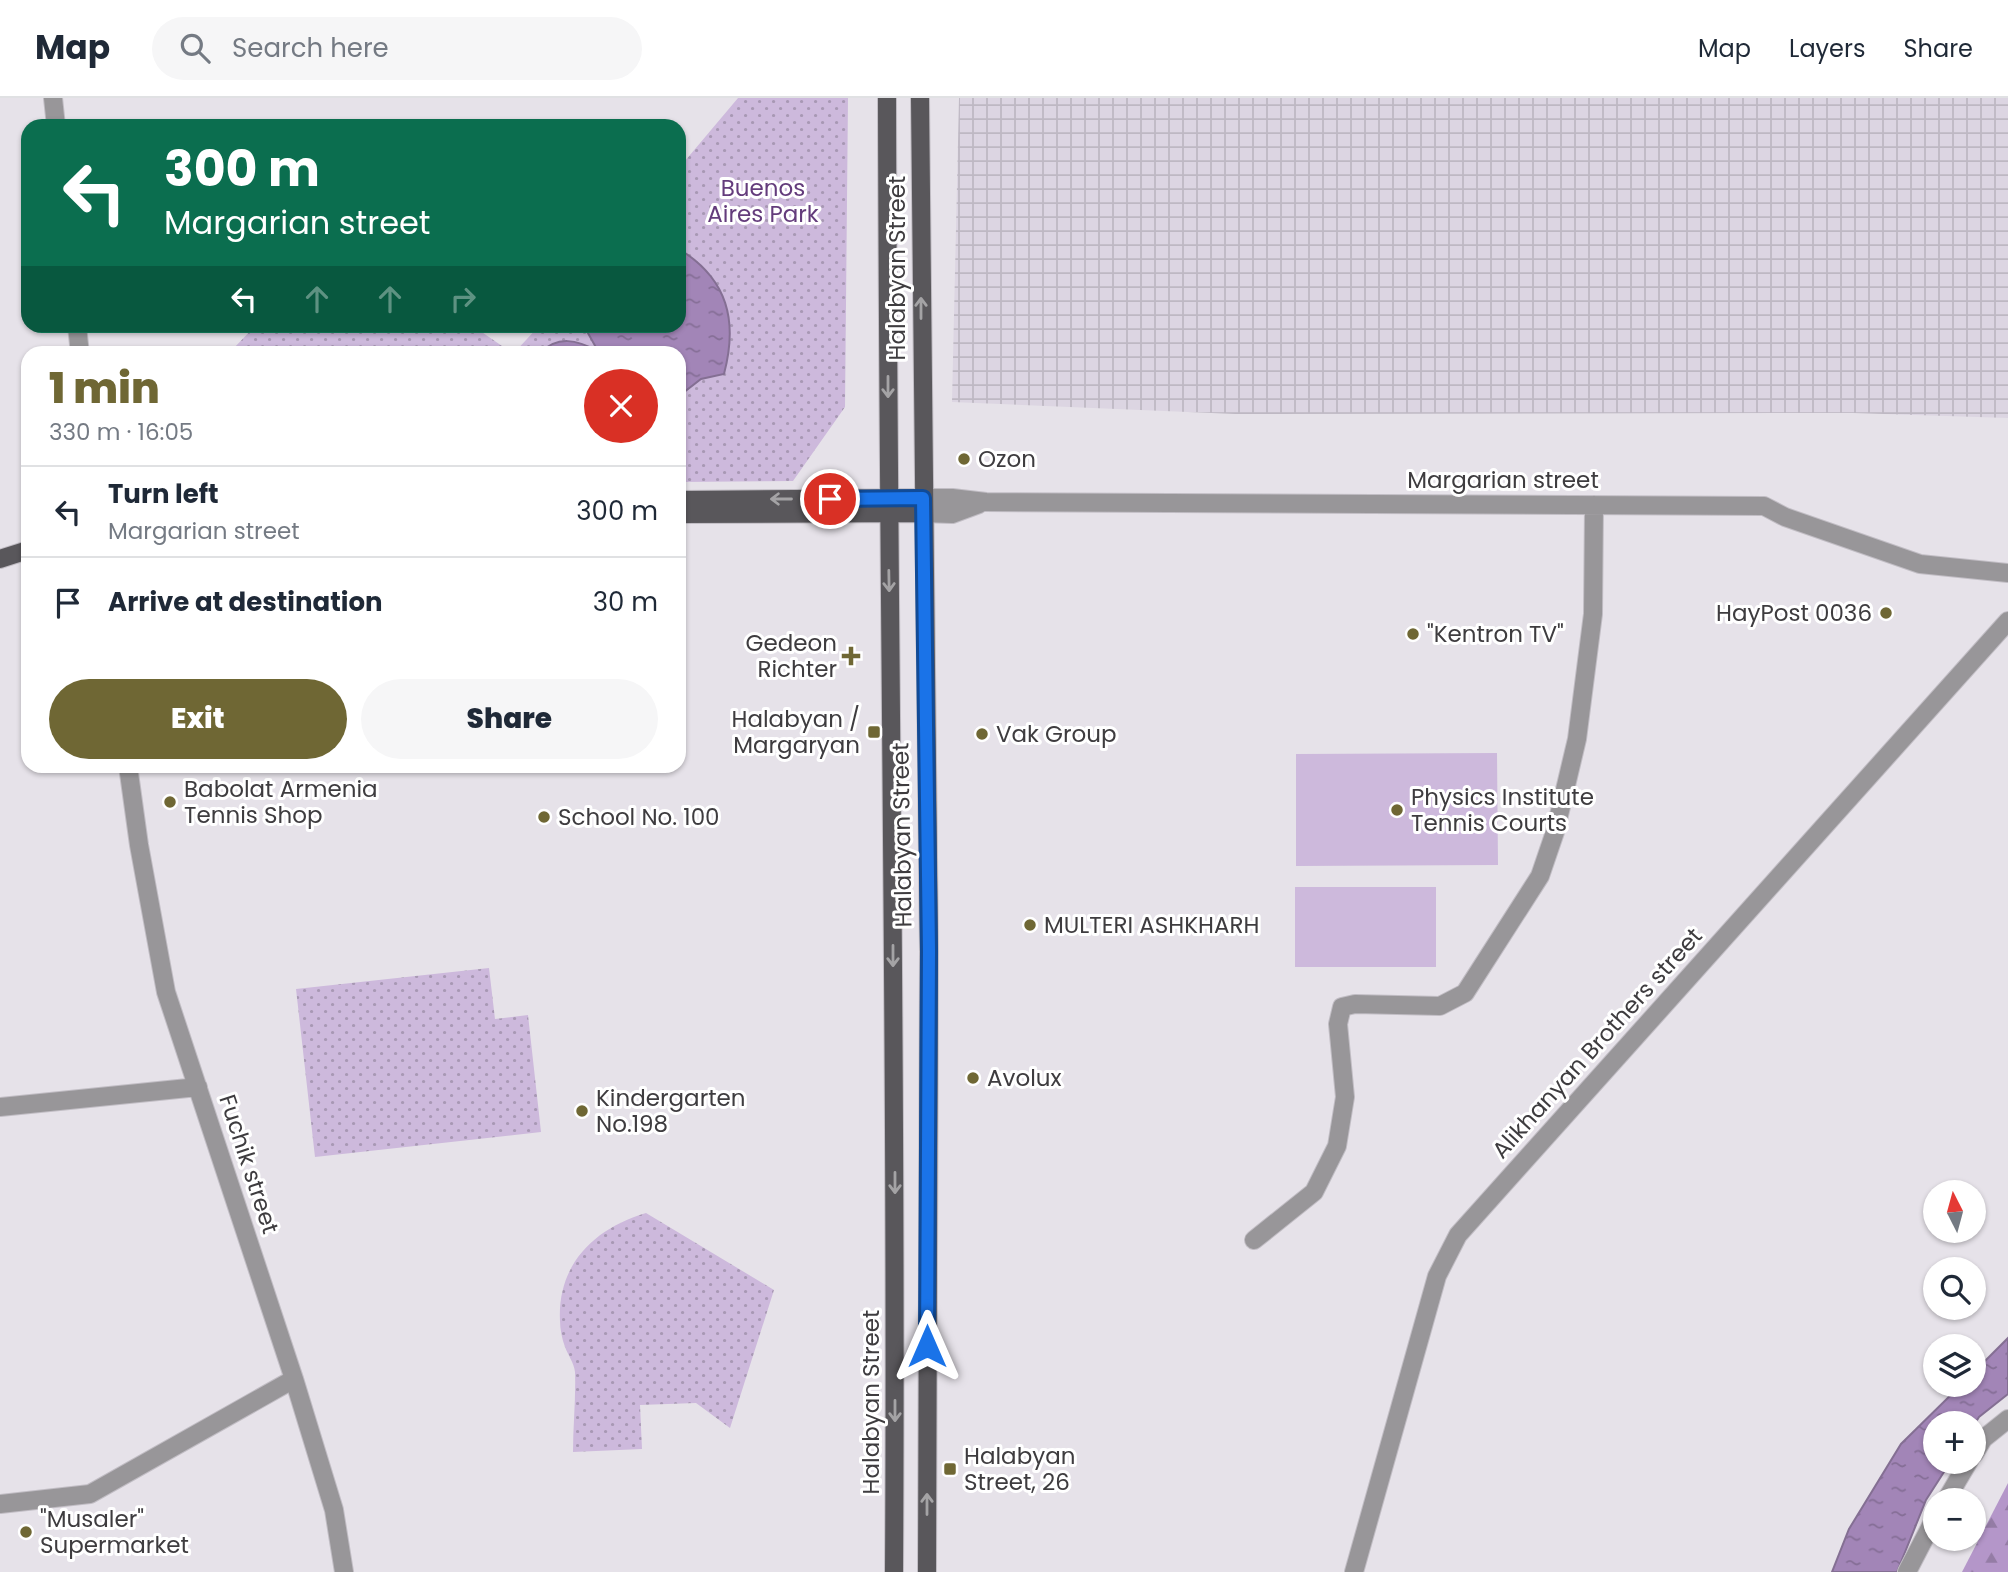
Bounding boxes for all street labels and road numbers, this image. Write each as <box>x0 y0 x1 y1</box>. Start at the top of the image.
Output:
street label: Halabyan Street <box>881 176 913 360</box>
street label: Margarian street <box>1407 464 1599 496</box>
street label: Halabyan Street <box>884 742 920 928</box>
street label: Alikhanyan Brothers street <box>1485 921 1709 1165</box>
street label: Fuchik street <box>211 1090 287 1238</box>
street label: Halabyan Street <box>855 1310 887 1494</box>

